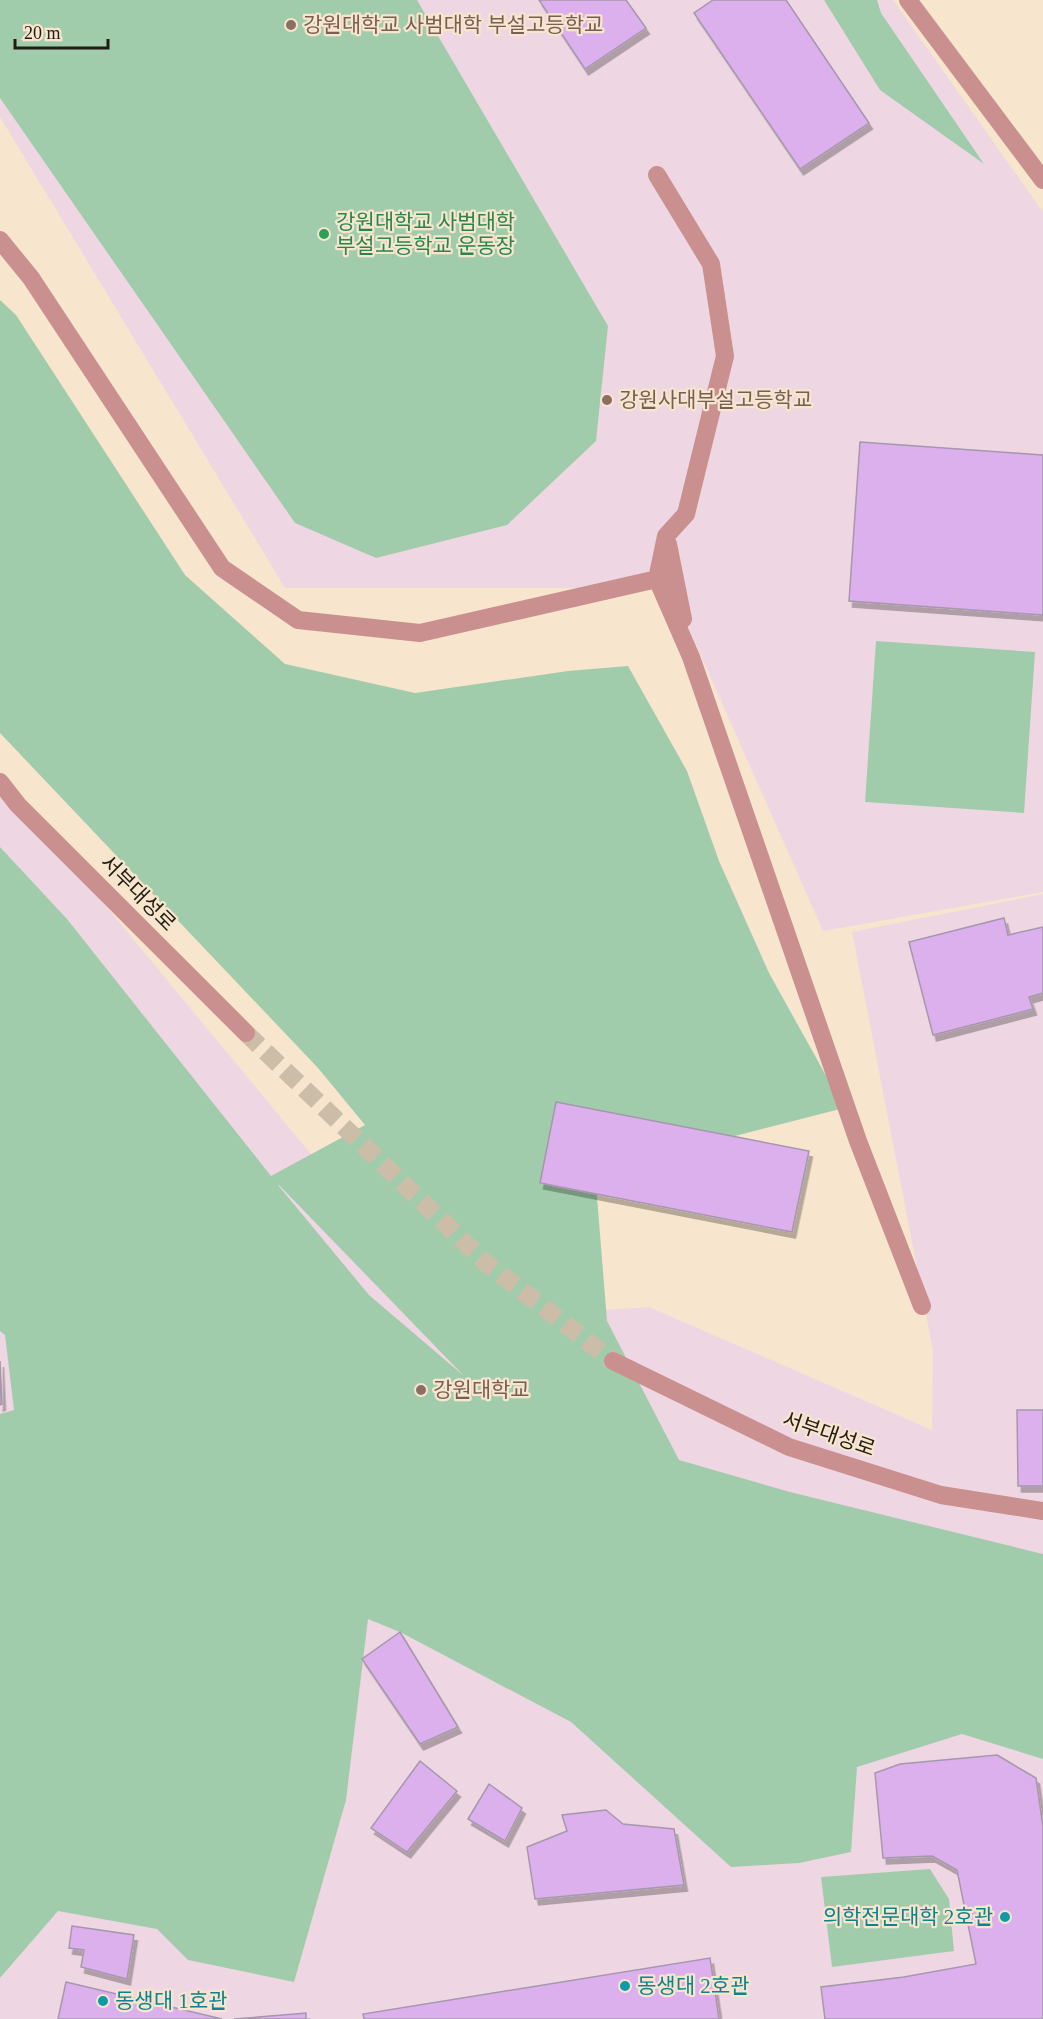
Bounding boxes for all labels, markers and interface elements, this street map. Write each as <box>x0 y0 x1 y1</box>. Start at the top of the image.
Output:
scale bar <box>15 12 108 50</box>
place label: 강원대학교 사범대학 부설고등학교 <box>303 13 603 37</box>
marker: 강원대학교 사범대학 부설고등학교 <box>284 18 298 32</box>
text: 20 m <box>24 23 61 43</box>
place label: 강원대학교 사범대학 부설고등학교 운동장 <box>336 210 515 258</box>
marker: 강원대학교 사범대학 부설고등학교 운동장 <box>317 227 331 241</box>
place label: 강원사대부설고등학교 <box>619 388 812 412</box>
marker: 강원사대부설고등학교 <box>600 393 614 407</box>
street label: 서부대성로 <box>95 850 181 936</box>
place label: 강원대학교 <box>433 1378 530 1402</box>
marker: 강원대학교 <box>414 1383 428 1397</box>
street label: 서부대성로 <box>779 1407 879 1461</box>
place label: 의학전문대학 2호관 <box>823 1905 993 1929</box>
marker: 의학전문대학 2호관 <box>998 1910 1012 1924</box>
place label: 동생대 2호관 <box>637 1974 749 1998</box>
marker: 동생대 2호관 <box>618 1979 632 1993</box>
place label: 동생대 1호관 <box>115 1989 227 2013</box>
marker: 동생대 1호관 <box>96 1994 110 2008</box>

